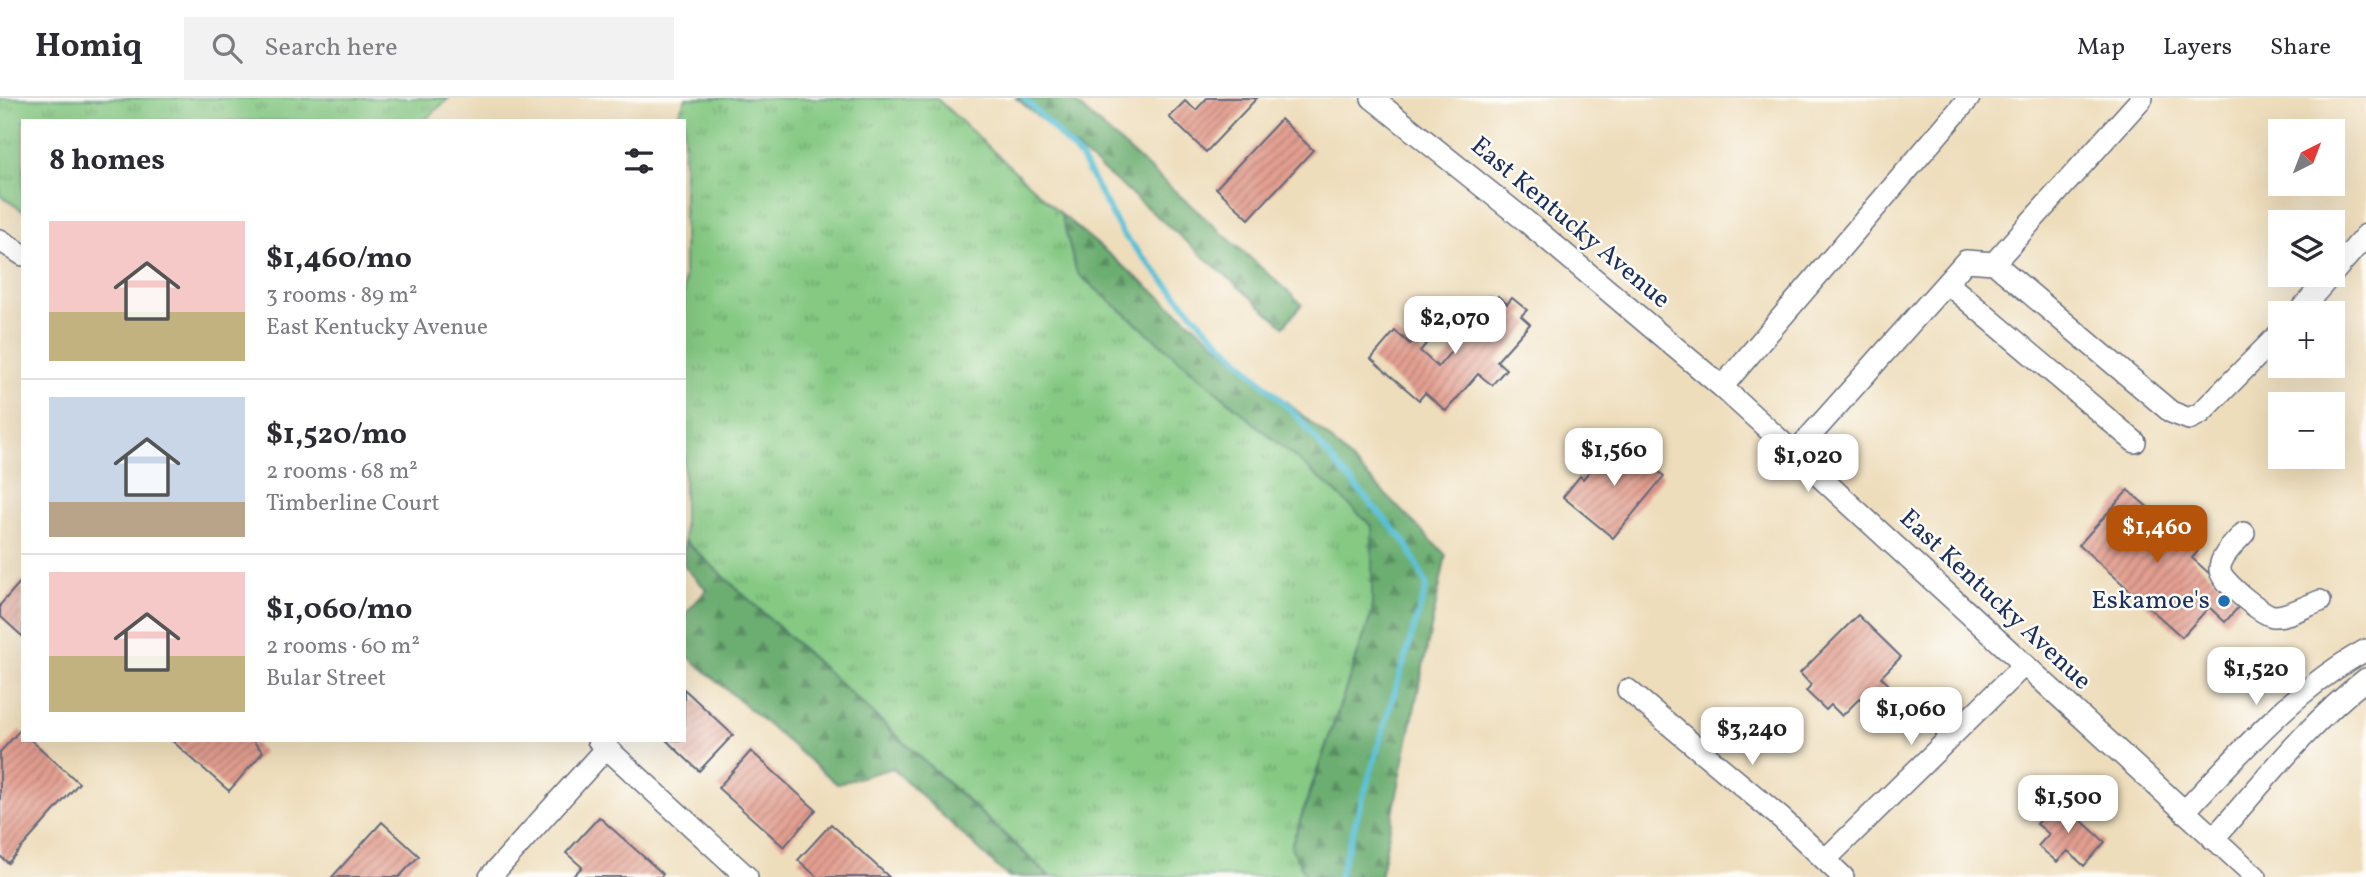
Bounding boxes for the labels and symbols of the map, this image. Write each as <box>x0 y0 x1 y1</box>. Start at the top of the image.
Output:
north arrow <box>2268 119 2345 196</box>
street label: East Kentucky Avenue <box>1462 129 1678 317</box>
pin: $2,070 <box>1398 296 1512 356</box>
pin: $1,560 <box>1557 428 1671 488</box>
pin: $1,020 <box>1751 434 1865 494</box>
street label: East Kentucky Avenue <box>1891 501 2099 699</box>
pin: $1,460 <box>2100 505 2214 565</box>
place label: Eskamoe's <box>2091 583 2210 619</box>
marker: Eskamoe's <box>2216 593 2232 609</box>
pin: $1,520 <box>2199 648 2313 707</box>
pin: $1,060 <box>1854 688 1968 747</box>
pin: $3,240 <box>1695 708 1809 767</box>
pin: $1,500 <box>2011 776 2125 835</box>

